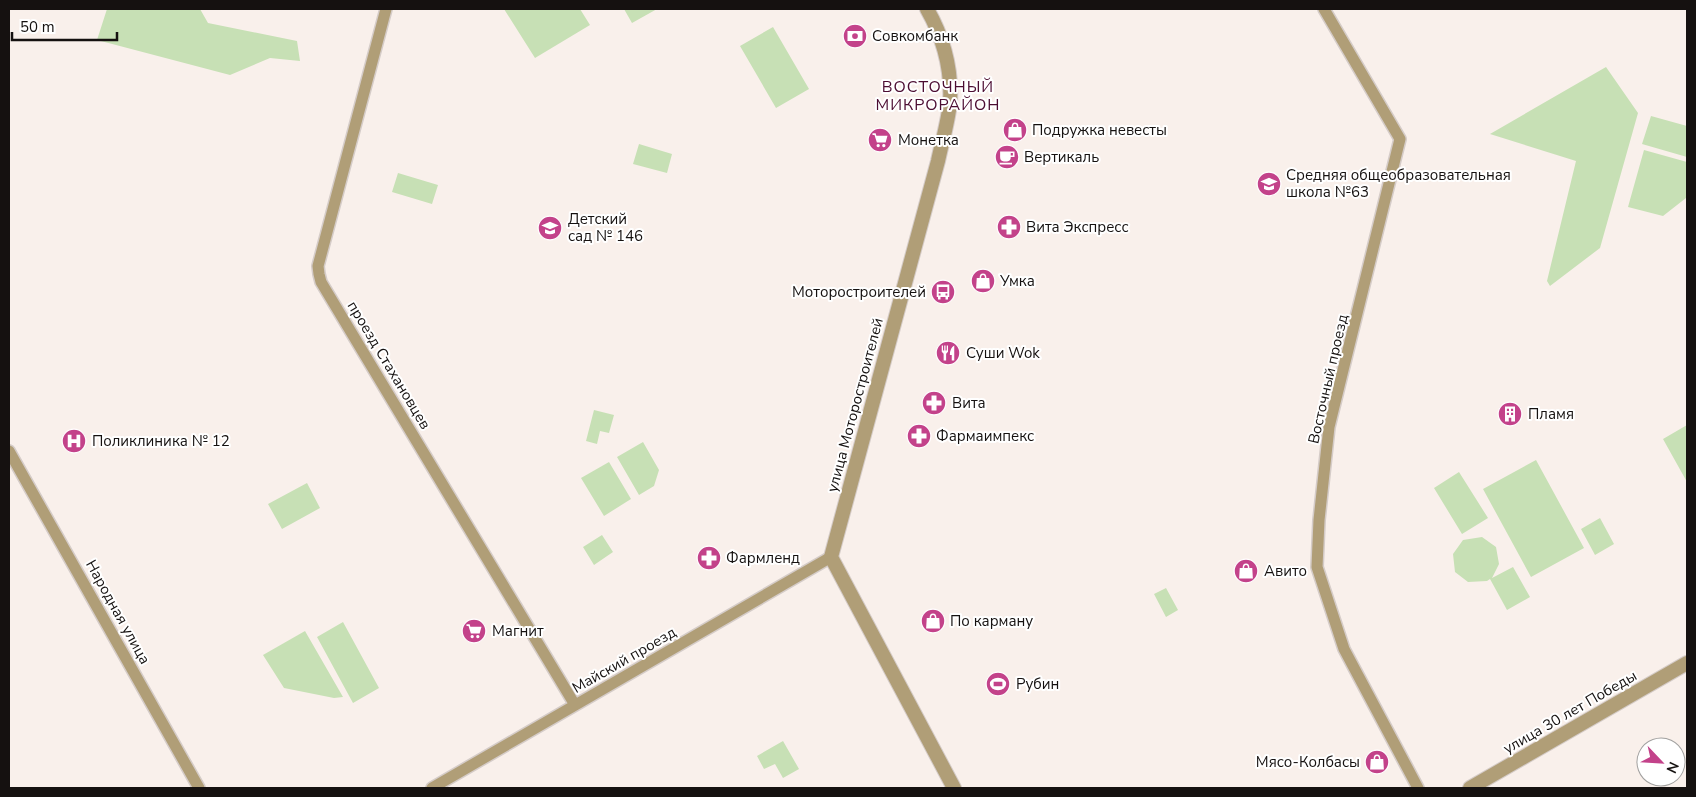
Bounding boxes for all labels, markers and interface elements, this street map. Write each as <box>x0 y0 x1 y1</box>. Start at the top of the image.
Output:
scale bar <box>12 10 118 42</box>
text: 50 m <box>20 17 55 37</box>
bank icon: Совкомбанк <box>842 23 868 49</box>
place label: Совкомбанк <box>872 26 958 46</box>
district label: ВОСТОЧНЫЙ МИКРОРАЙОН <box>876 76 1000 116</box>
shop icon: Подружка невесты <box>1002 117 1028 143</box>
place label: Подружка невесты <box>1032 120 1167 140</box>
supermarket icon: Монетка <box>867 127 893 153</box>
place label: Монетка <box>898 130 959 150</box>
cafe icon: Вертикаль <box>994 144 1020 170</box>
place label: Вертикаль <box>1024 147 1099 167</box>
place label: Средняя общеобразовательная школа №63 <box>1286 165 1511 202</box>
school or university icon: Средняя общеобразовательная школа №63 <box>1256 171 1282 197</box>
place label: Детский сад № 146 <box>568 209 643 246</box>
pharmacy icon: Вита Экспресс <box>996 214 1022 240</box>
school or university icon: Детский сад № 146 <box>537 215 563 241</box>
place label: Вита Экспресс <box>1026 217 1129 237</box>
shop icon: Умка <box>970 268 996 294</box>
place label: Умка <box>999 271 1035 291</box>
bus stop icon: Моторостроителей <box>930 279 956 305</box>
place label: Моторостроителей <box>792 282 926 302</box>
street label: проезд Стахановцев <box>343 297 435 433</box>
street label: Восточный проезд <box>1303 312 1353 446</box>
street label: улица Моторостроителей <box>822 316 888 494</box>
restaurant icon: Суши Wok <box>935 340 961 366</box>
place label: Суши Wok <box>966 343 1040 363</box>
pharmacy icon: Вита <box>921 390 947 416</box>
place label: Вита <box>952 393 986 413</box>
building icon: Пламя <box>1497 401 1523 427</box>
place label: Пламя <box>1528 404 1574 424</box>
pharmacy icon: Фармаимпекс <box>906 423 932 449</box>
place label: Фармаимпекс <box>936 426 1034 446</box>
hospital icon: Поликлиника № 12 <box>61 428 87 454</box>
place label: Поликлиника № 12 <box>92 431 230 451</box>
pharmacy icon: Фармленд <box>696 545 722 571</box>
place label: Фармленд <box>726 548 800 568</box>
street label: Народная улица <box>81 556 155 668</box>
shop icon: Авито <box>1233 558 1259 584</box>
place label: Авито <box>1264 561 1307 581</box>
shop icon: По карману <box>920 608 946 634</box>
place label: По карману <box>950 611 1033 631</box>
supermarket icon: Магнит <box>461 618 487 644</box>
place label: Магнит <box>492 621 544 641</box>
street label: Майский проезд <box>568 622 680 698</box>
street label: улица 30 лет Победы <box>1500 666 1640 758</box>
sports icon: Рубин <box>985 671 1011 697</box>
place label: Рубин <box>1016 674 1059 694</box>
north arrow <box>1636 737 1686 787</box>
shop icon: Мясо-Колбасы <box>1364 749 1390 775</box>
place label: Мясо-Колбасы <box>1256 752 1360 772</box>
text: N <box>1662 759 1683 776</box>

